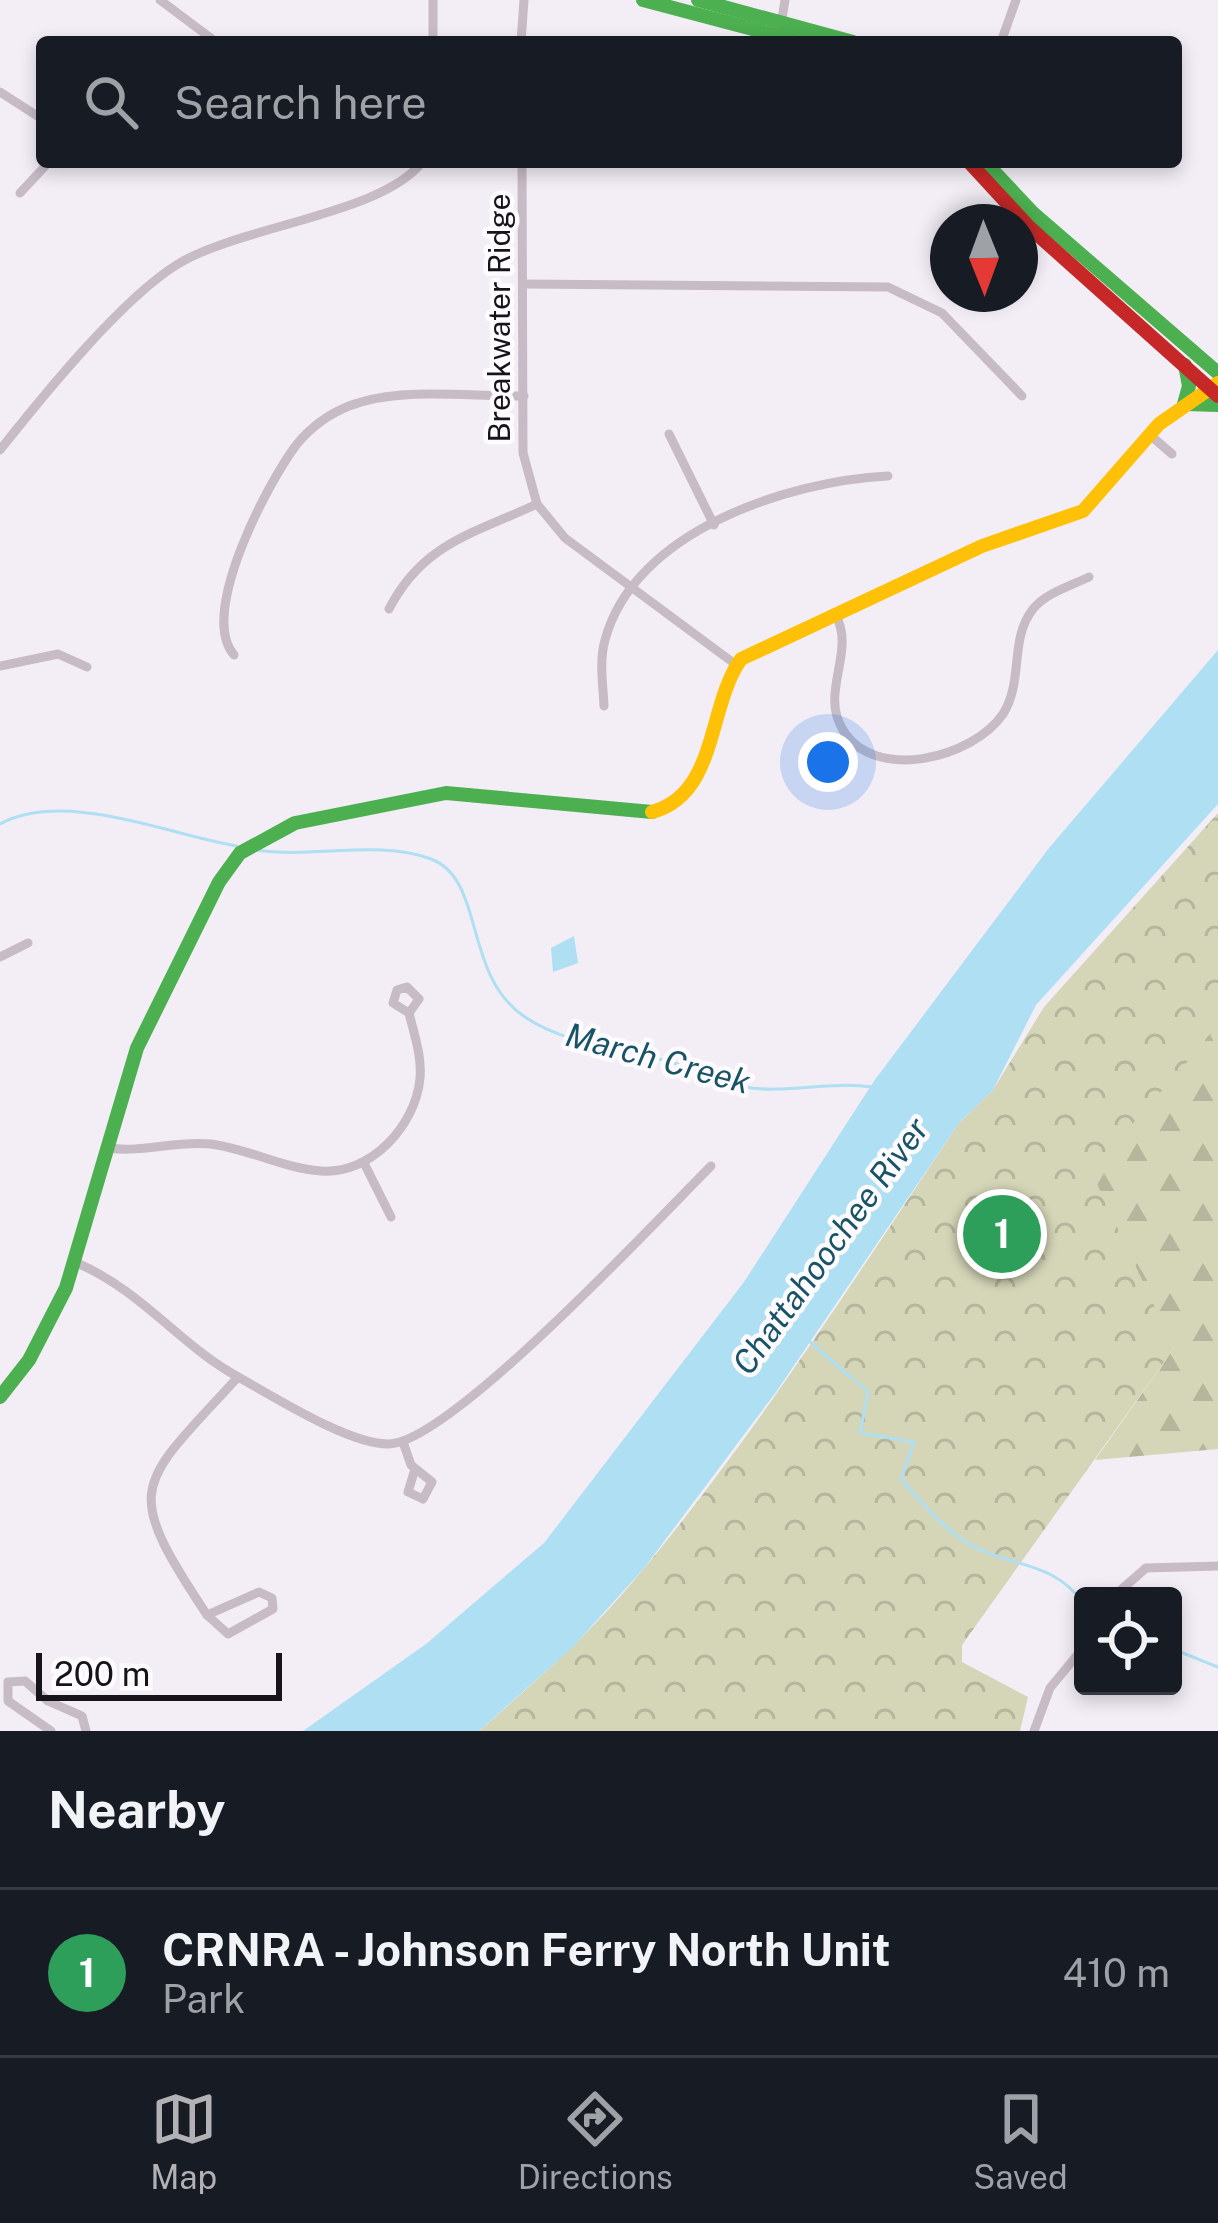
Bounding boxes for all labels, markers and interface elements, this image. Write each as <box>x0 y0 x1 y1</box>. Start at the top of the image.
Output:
search box <box>36 36 1182 168</box>
icon: search <box>78 69 144 135</box>
text: Search here <box>174 76 427 129</box>
street label: Breakwater Ridge <box>481 193 517 443</box>
north arrow <box>930 204 1038 312</box>
your location <box>798 732 858 792</box>
water label: March Creek <box>562 1015 755 1101</box>
water label: Chattahoochee River <box>724 1110 936 1381</box>
pin: 1 <box>963 1189 1041 1279</box>
map controls <box>1074 1587 1182 1695</box>
button: locate <box>1074 1587 1182 1695</box>
scale bar <box>36 1647 282 1700</box>
text: 200 m <box>54 1655 150 1693</box>
text: Nearby <box>48 1780 225 1839</box>
text: CRNRA - Johnson Ferry North Unit <box>162 1923 891 1976</box>
text: 1 <box>79 1950 95 1996</box>
text: 410 m <box>1063 1950 1170 1996</box>
text: Park <box>162 1976 245 2022</box>
tab: Map <box>150 2086 217 2196</box>
tab: Directions <box>518 2086 673 2196</box>
tab: Saved <box>973 2086 1068 2196</box>

